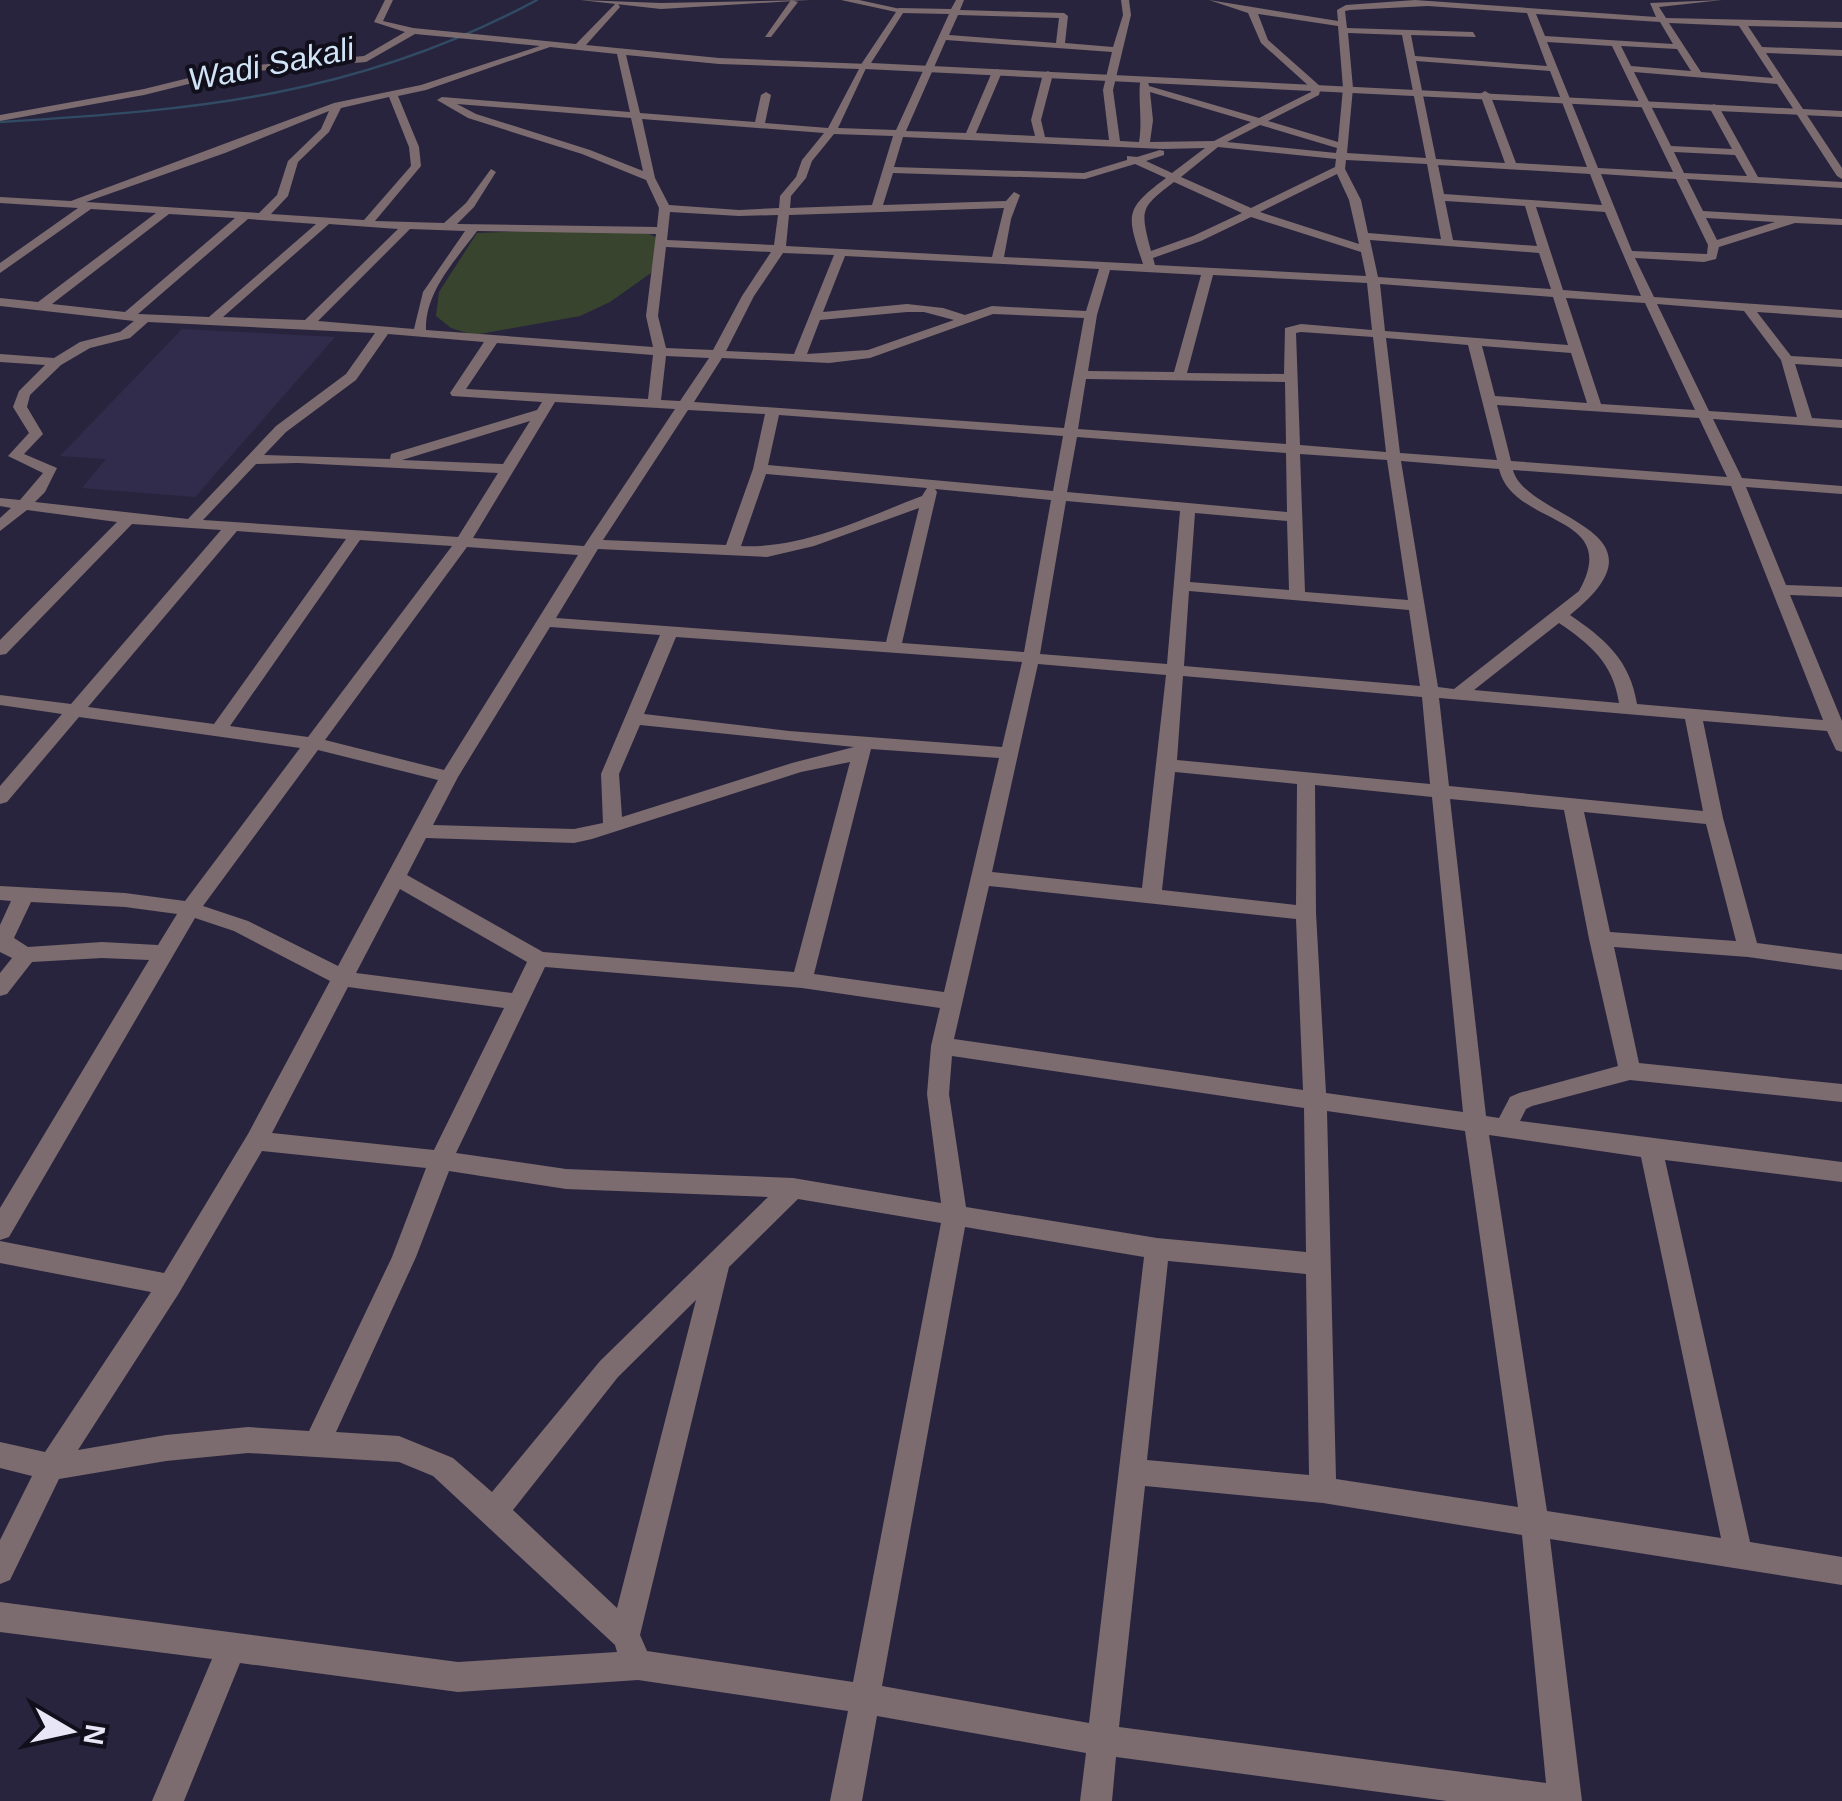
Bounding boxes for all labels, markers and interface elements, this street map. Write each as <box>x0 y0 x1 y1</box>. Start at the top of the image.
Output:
water label: Wadi Sakali <box>185 30 358 98</box>
north arrow <box>20 1681 120 1781</box>
text: N <box>77 1722 111 1747</box>

